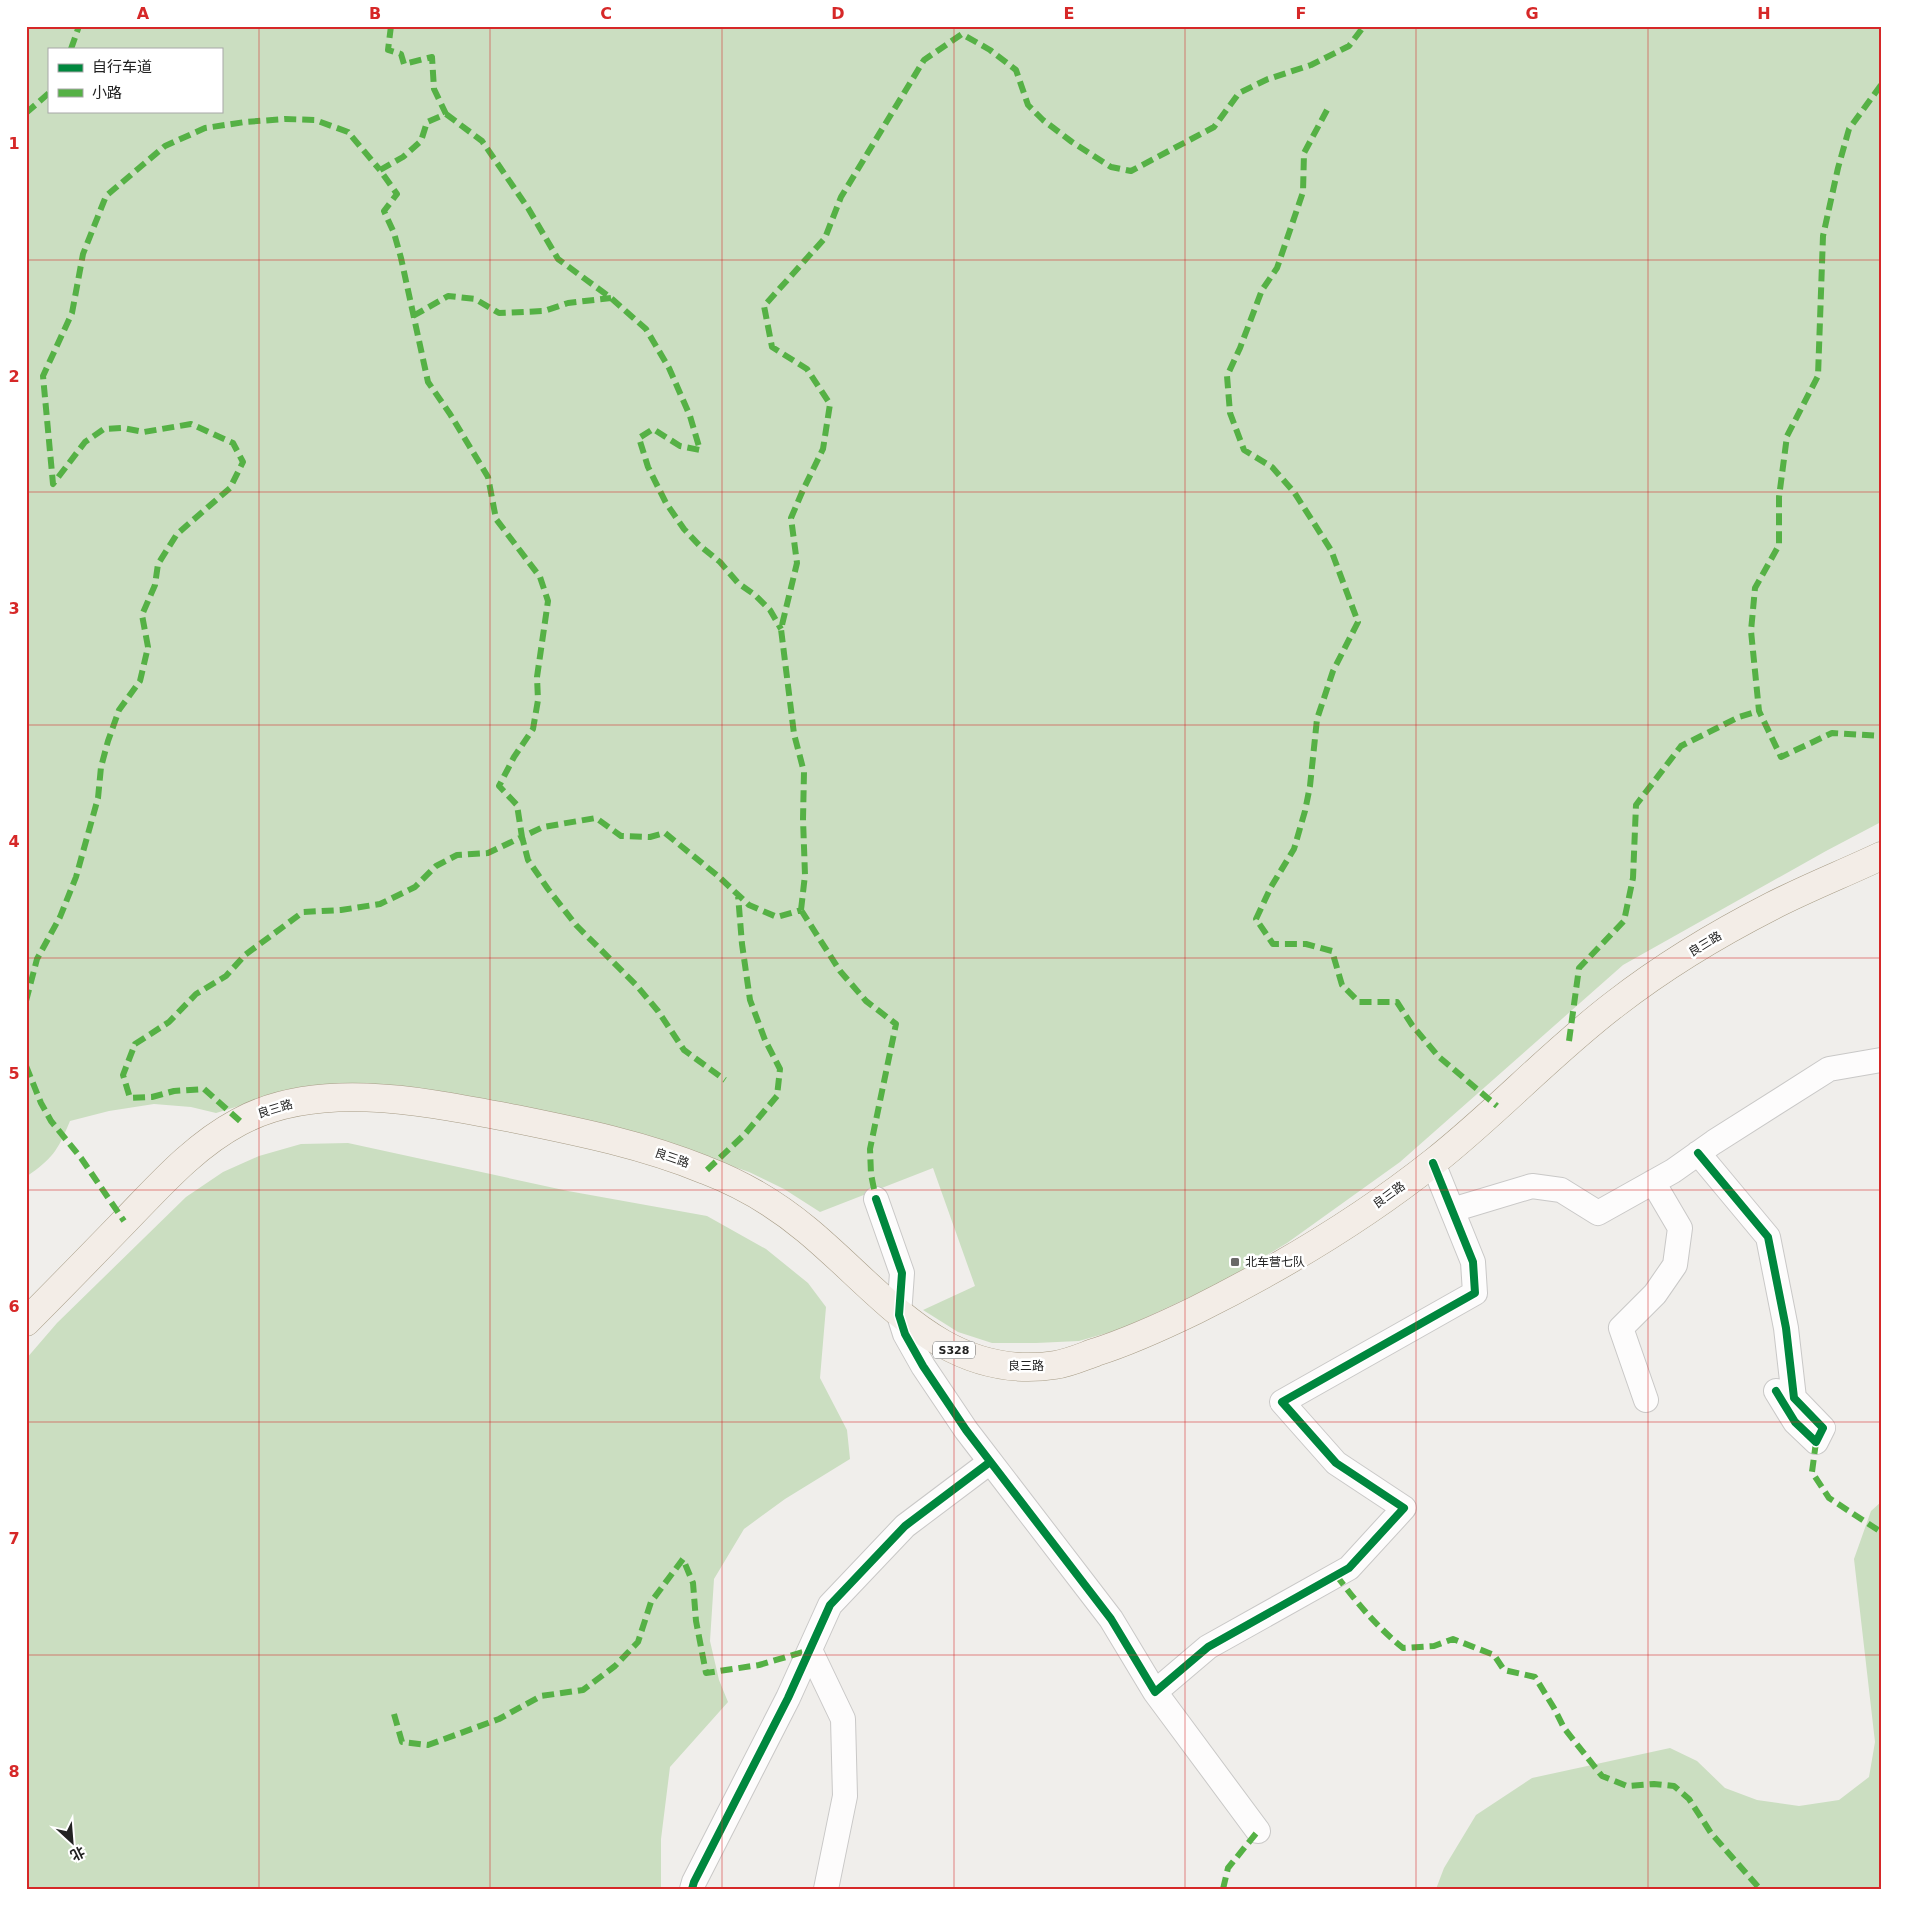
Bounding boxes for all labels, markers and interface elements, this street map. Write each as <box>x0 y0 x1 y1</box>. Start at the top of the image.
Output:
text: A <box>137 4 150 23</box>
text: B <box>369 4 381 23</box>
text: C <box>600 4 612 23</box>
text: D <box>831 4 845 23</box>
text: E <box>1064 4 1074 23</box>
text: F <box>1296 4 1306 23</box>
text: G <box>1525 4 1539 23</box>
text: H <box>1757 4 1771 23</box>
legend <box>48 48 222 112</box>
text: 自行车道 <box>92 58 152 76</box>
text: 小路 <box>92 84 122 102</box>
text: 1 <box>8 134 20 153</box>
text: 2 <box>8 367 20 386</box>
text: 3 <box>8 599 20 618</box>
text: 4 <box>8 832 20 851</box>
street label: 良三路 <box>1686 929 1724 959</box>
text: 5 <box>8 1064 20 1083</box>
street label: 良三路 <box>256 1097 294 1121</box>
street label: 良三路 <box>653 1146 691 1170</box>
street label: 良三路 <box>1370 1179 1408 1211</box>
place label: 北车营七队 <box>1245 1255 1305 1269</box>
marker: 北车营七队 <box>1229 1256 1241 1268</box>
text: 6 <box>8 1297 20 1316</box>
road number: S328 <box>933 1342 975 1358</box>
street label: 良三路 <box>1008 1359 1044 1373</box>
text: 7 <box>8 1529 20 1548</box>
text: 8 <box>8 1762 20 1781</box>
north arrow <box>48 1818 98 1868</box>
text: 北 <box>68 1843 87 1864</box>

